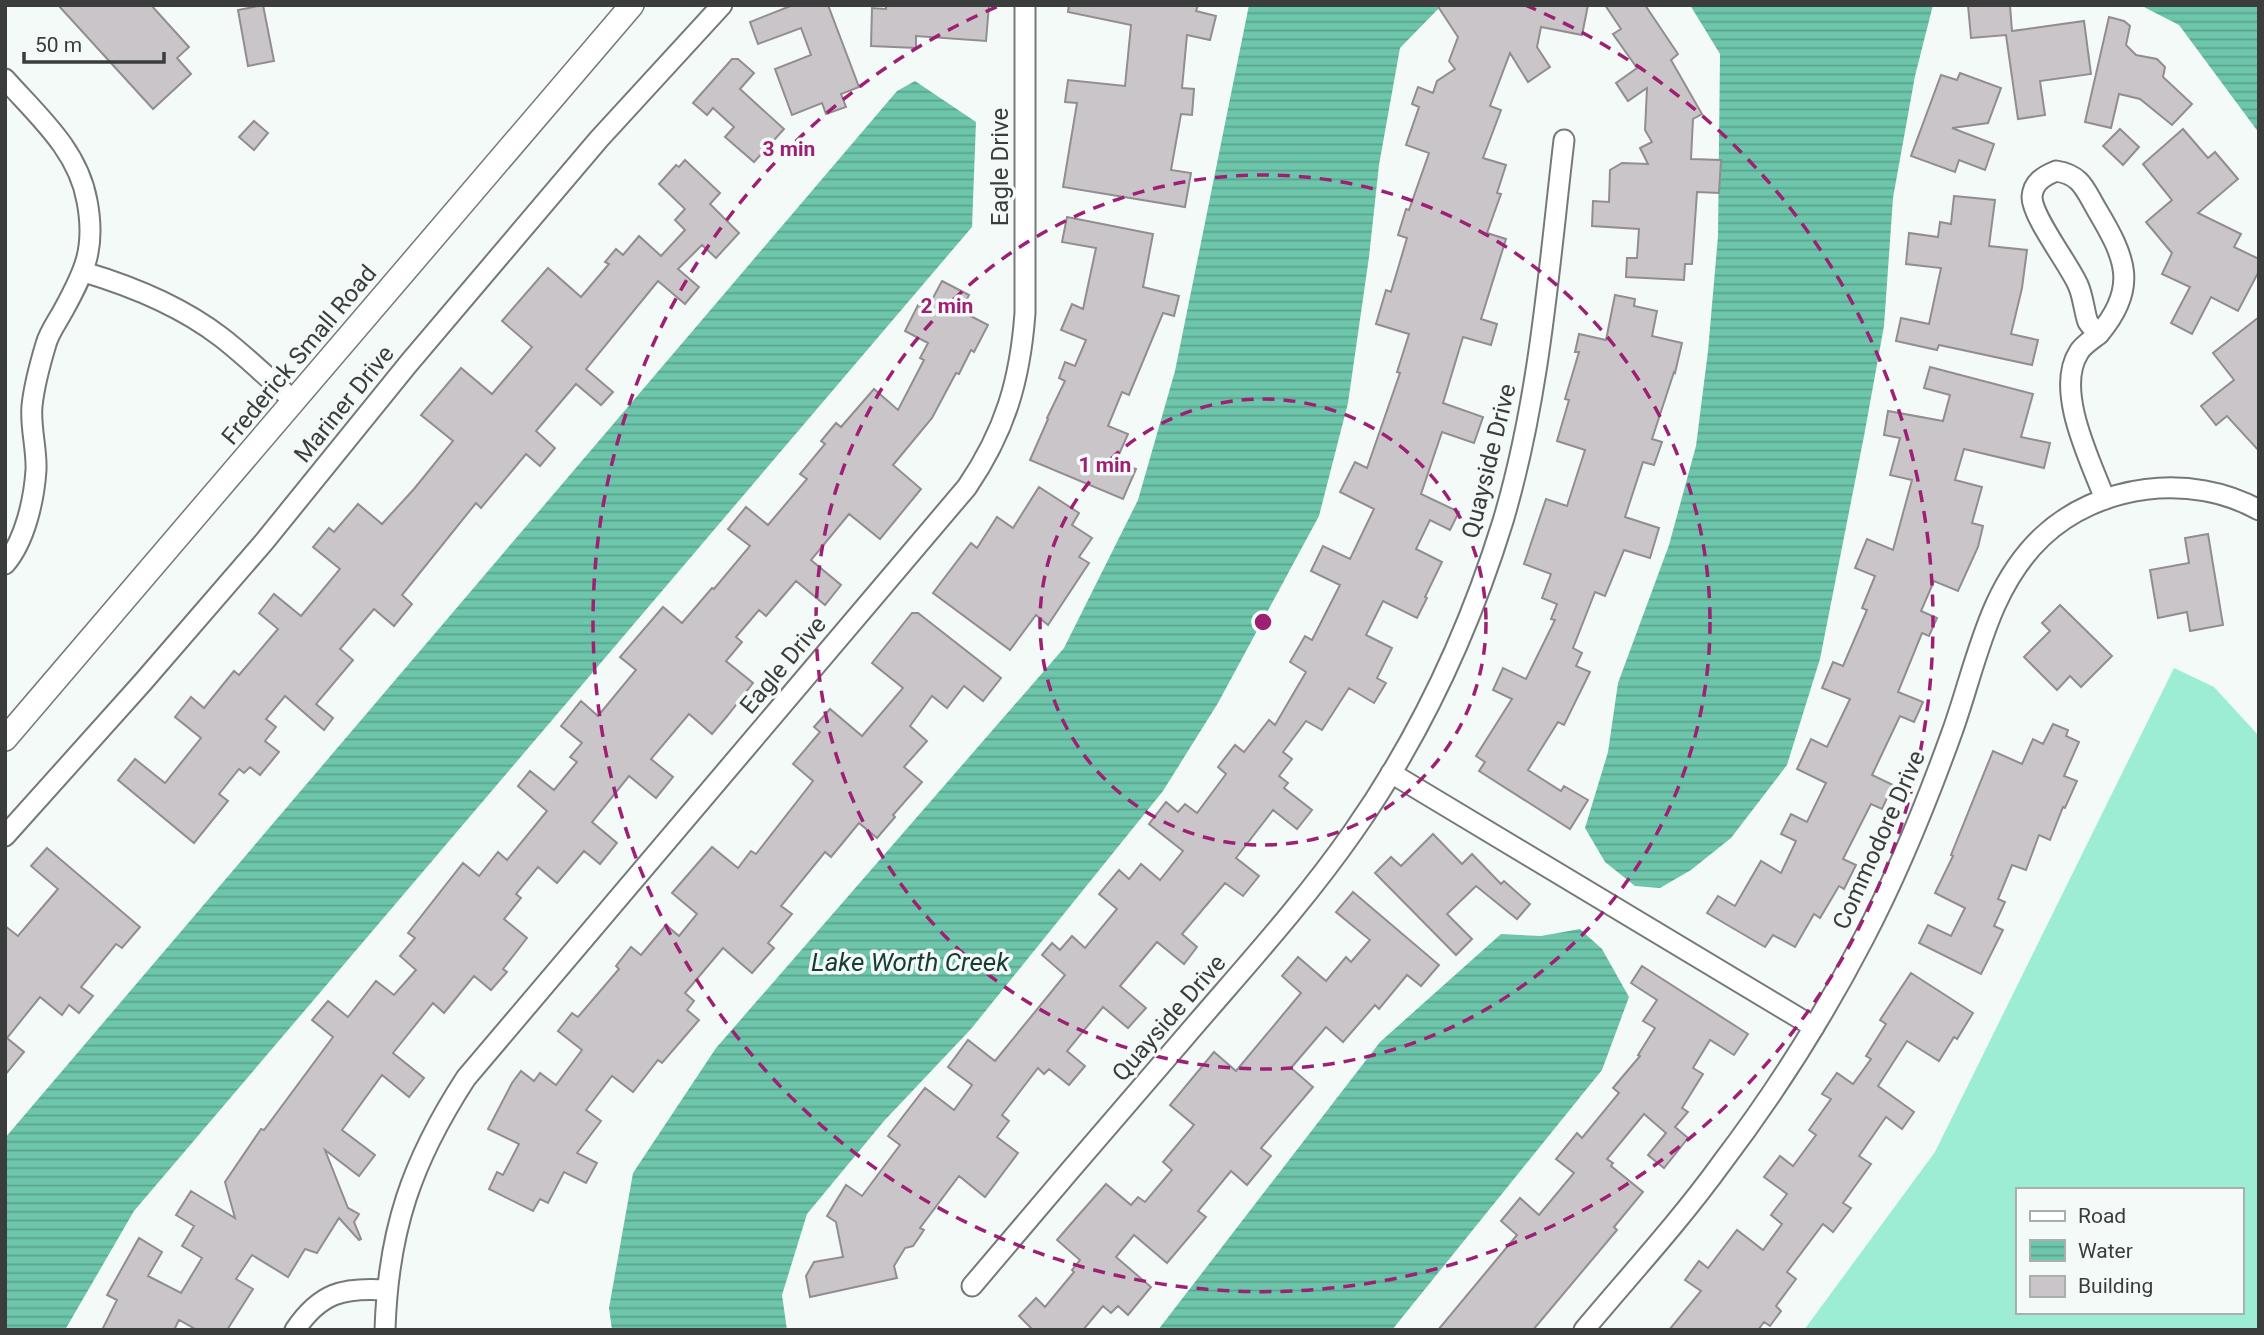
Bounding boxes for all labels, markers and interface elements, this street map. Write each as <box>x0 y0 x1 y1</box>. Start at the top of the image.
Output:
scale bar <box>24 21 164 65</box>
text: 50 m <box>35 33 82 57</box>
street label: Eagle Drive <box>986 108 1014 226</box>
text: 3 min <box>763 137 815 161</box>
street label: Frederick Small Road <box>216 260 382 450</box>
text: 2 min <box>921 294 973 318</box>
street label: Mariner Drive <box>288 340 400 468</box>
street label: Quayside Drive <box>1456 381 1522 541</box>
text: 1 min <box>1079 453 1131 477</box>
centre of rings <box>1251 610 1275 634</box>
street label: Eagle Drive <box>734 611 832 719</box>
street label: Commodore Drive <box>1827 746 1931 934</box>
water label: Lake Worth Creek <box>811 947 1010 977</box>
street label: Quayside Drive <box>1106 949 1232 1087</box>
legend <box>2016 1188 2243 1314</box>
text: Road <box>2078 1204 2126 1228</box>
text: Water <box>2078 1239 2133 1263</box>
text: Building <box>2078 1274 2153 1298</box>

